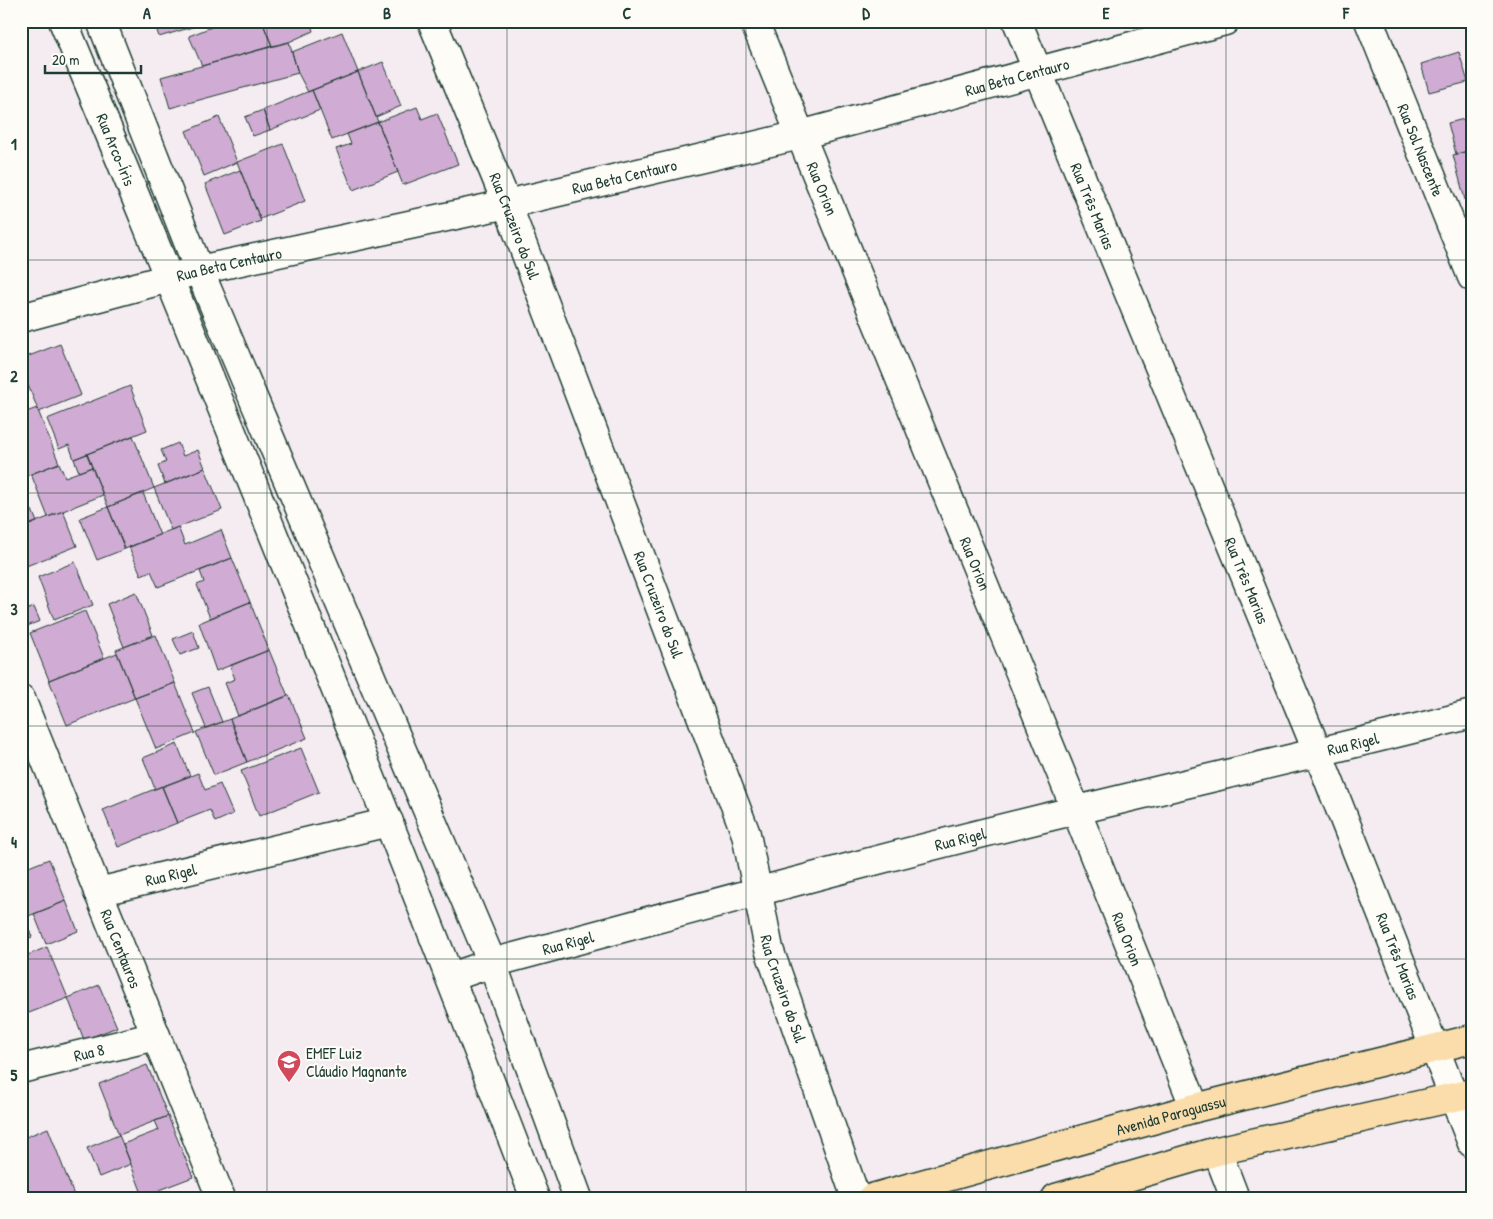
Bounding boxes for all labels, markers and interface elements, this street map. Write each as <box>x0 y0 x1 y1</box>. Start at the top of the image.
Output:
text: A <box>143 2 151 24</box>
text: B <box>383 2 391 24</box>
text: C <box>623 2 632 24</box>
text: D <box>862 2 870 24</box>
text: E <box>1102 2 1110 24</box>
text: F <box>1342 2 1350 24</box>
scale bar <box>45 42 141 74</box>
text: 20 m <box>52 49 79 70</box>
street label: Rua Beta Centauro <box>963 52 1072 101</box>
street label: Rua Sol Nascente <box>1392 100 1450 200</box>
street label: Rua Arco-Íris <box>91 110 141 189</box>
text: 1 <box>11 133 17 155</box>
street label: Rua Beta Centauro <box>570 153 679 199</box>
street label: Rua Orion <box>802 159 843 219</box>
street label: Rua Três Marias <box>1065 159 1121 253</box>
street label: Rua Cruzeiro do Sul <box>484 169 546 283</box>
street label: Rua Beta Centauro <box>174 242 284 287</box>
text: 2 <box>10 365 18 387</box>
street label: Rua Orion <box>955 533 996 594</box>
street label: Rua Três Marias <box>1219 534 1275 627</box>
street label: Rua Cruzeiro do Sul <box>629 548 689 662</box>
text: 3 <box>10 598 18 620</box>
street label: Rua Rigel <box>1325 727 1382 761</box>
street label: Rua Rigel <box>932 822 989 856</box>
text: 4 <box>11 831 17 853</box>
street label: Rua Rigel <box>143 857 200 891</box>
street label: Rua Centauros <box>95 906 147 991</box>
street label: Rua Orion <box>1107 909 1148 969</box>
street label: Rua Três Marias <box>1371 910 1425 1003</box>
street label: Rua Rigel <box>540 925 597 960</box>
street label: Rua Cruzeiro do Sul <box>755 933 812 1046</box>
street label: Rua 8 <box>72 1038 107 1067</box>
place label: EMEF Luiz Cláudio Magnante <box>306 1042 408 1082</box>
school or university icon: EMEF Luiz Cláudio Magnante <box>276 1049 302 1083</box>
text: 5 <box>11 1064 18 1086</box>
street label: Avenida Paraguassu <box>1113 1090 1228 1141</box>

